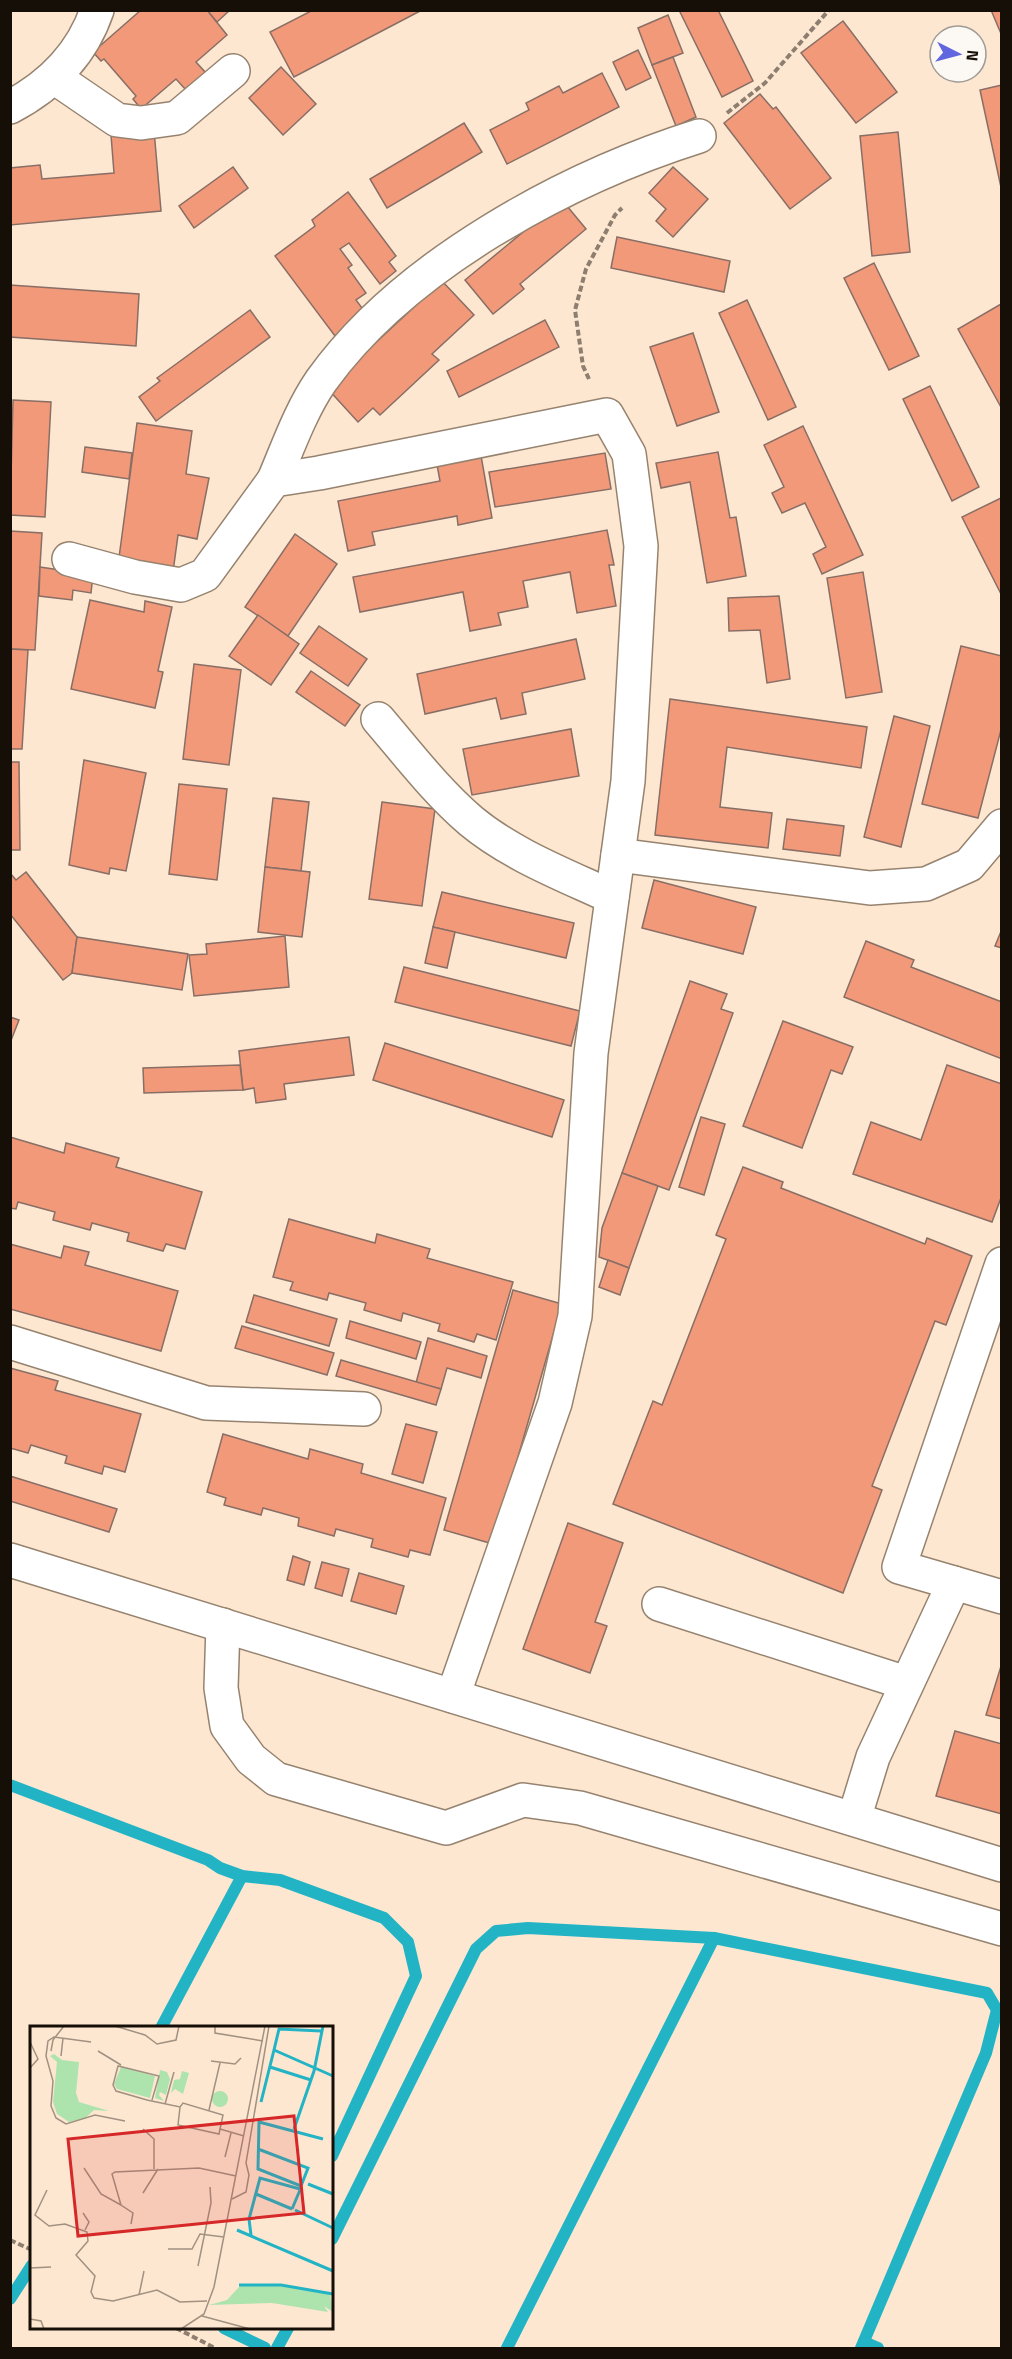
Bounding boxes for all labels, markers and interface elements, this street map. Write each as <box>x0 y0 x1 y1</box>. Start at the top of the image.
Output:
north arrow <box>928 24 988 84</box>
text: N <box>960 49 985 62</box>
inset map <box>30 2026 333 2329</box>

